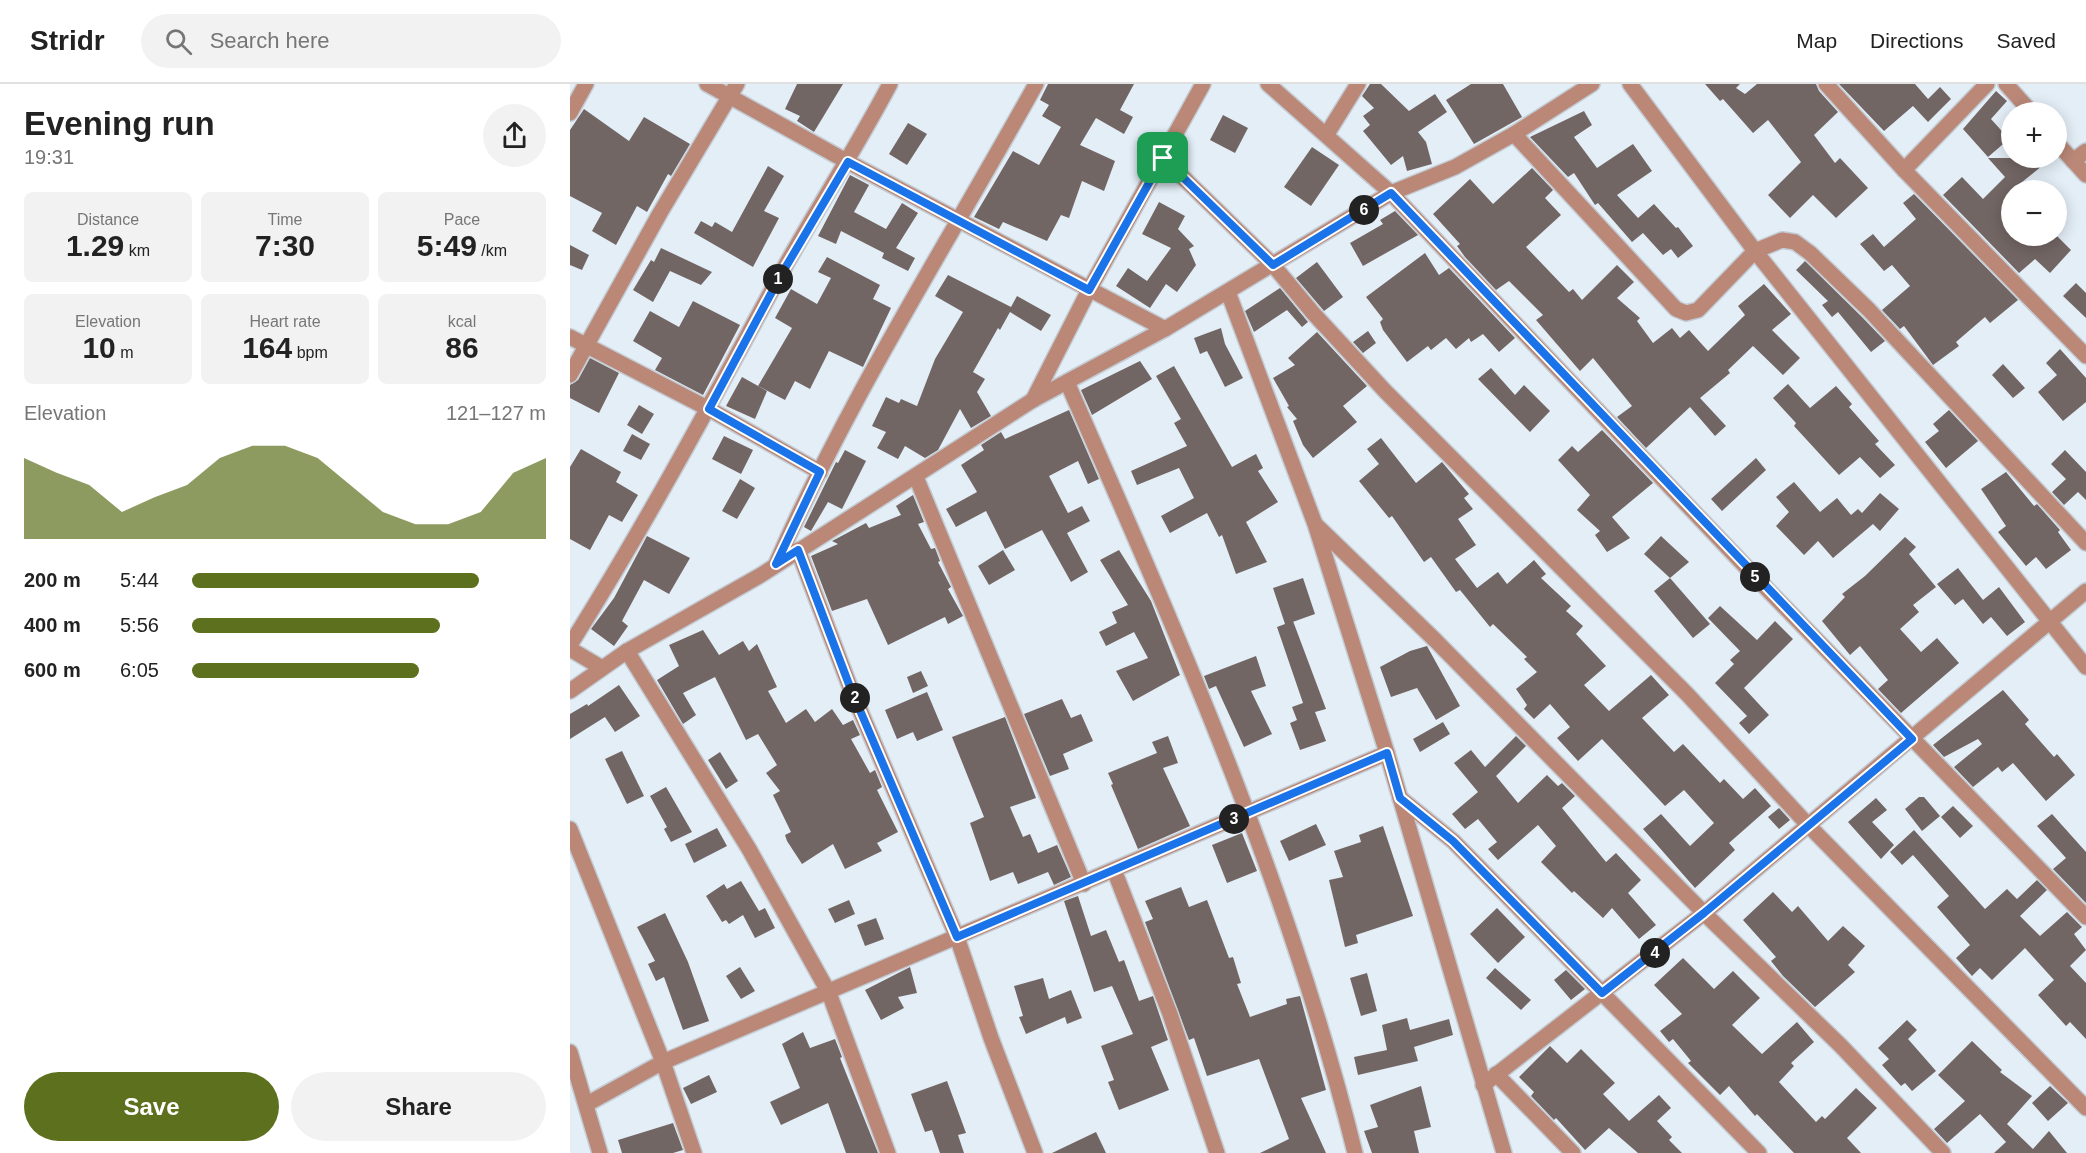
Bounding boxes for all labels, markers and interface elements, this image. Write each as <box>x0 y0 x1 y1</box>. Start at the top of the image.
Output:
search box <box>141 14 561 68</box>
text: Stridr <box>30 25 105 56</box>
icon: search <box>162 25 195 58</box>
text: Search here <box>210 28 330 53</box>
text: Map <box>1796 29 1837 52</box>
text: Directions <box>1870 29 1963 52</box>
text: Saved <box>1996 29 2056 52</box>
map controls <box>2001 102 2067 246</box>
button: + <box>2001 102 2067 168</box>
button: share <box>483 104 546 167</box>
text: Evening run <box>24 105 215 142</box>
pin <box>1137 132 1188 183</box>
icon: arrive <box>1146 141 1179 174</box>
text: 19:31 <box>24 146 74 168</box>
button: − <box>2001 180 2067 246</box>
pin: 6 <box>1349 195 1379 225</box>
text: 6 <box>1360 201 1368 218</box>
text: Distance <box>77 211 139 228</box>
text: Time <box>268 211 302 228</box>
text: Pace <box>444 211 480 228</box>
text: 1.29 <box>66 229 124 262</box>
text: 7:30 <box>255 229 315 262</box>
text: 5:49 <box>417 229 477 262</box>
text: km <box>124 242 150 259</box>
text: /km <box>477 242 507 259</box>
pin: 1 <box>763 264 793 294</box>
text: 1 <box>774 270 782 287</box>
text: Elevation <box>75 313 141 330</box>
text: Heart rate <box>249 313 321 330</box>
text: kcal <box>448 313 476 330</box>
text: 10 <box>82 331 116 364</box>
text: 164 <box>242 331 292 364</box>
text: 86 <box>445 331 479 364</box>
text: m <box>116 344 134 361</box>
text: bpm <box>292 344 328 361</box>
text: Elevation <box>24 402 106 424</box>
text: 121–127 m <box>446 402 546 424</box>
pin: 5 <box>1740 562 1770 592</box>
text: 5 <box>1751 568 1759 585</box>
text: 200 m <box>24 569 81 591</box>
text: 5:44 <box>120 569 159 591</box>
text: 400 m <box>24 614 81 636</box>
text: 5:56 <box>120 614 159 636</box>
text: 600 m <box>24 659 81 681</box>
text: 6:05 <box>120 659 159 681</box>
pin: 2 <box>840 683 870 713</box>
text: 2 <box>851 689 859 706</box>
pin: 3 <box>1219 804 1249 834</box>
text: 3 <box>1230 810 1238 827</box>
pin: 4 <box>1640 938 1670 968</box>
text: 4 <box>1651 944 1659 961</box>
button: Save <box>24 1072 279 1141</box>
button: Share <box>291 1072 546 1141</box>

